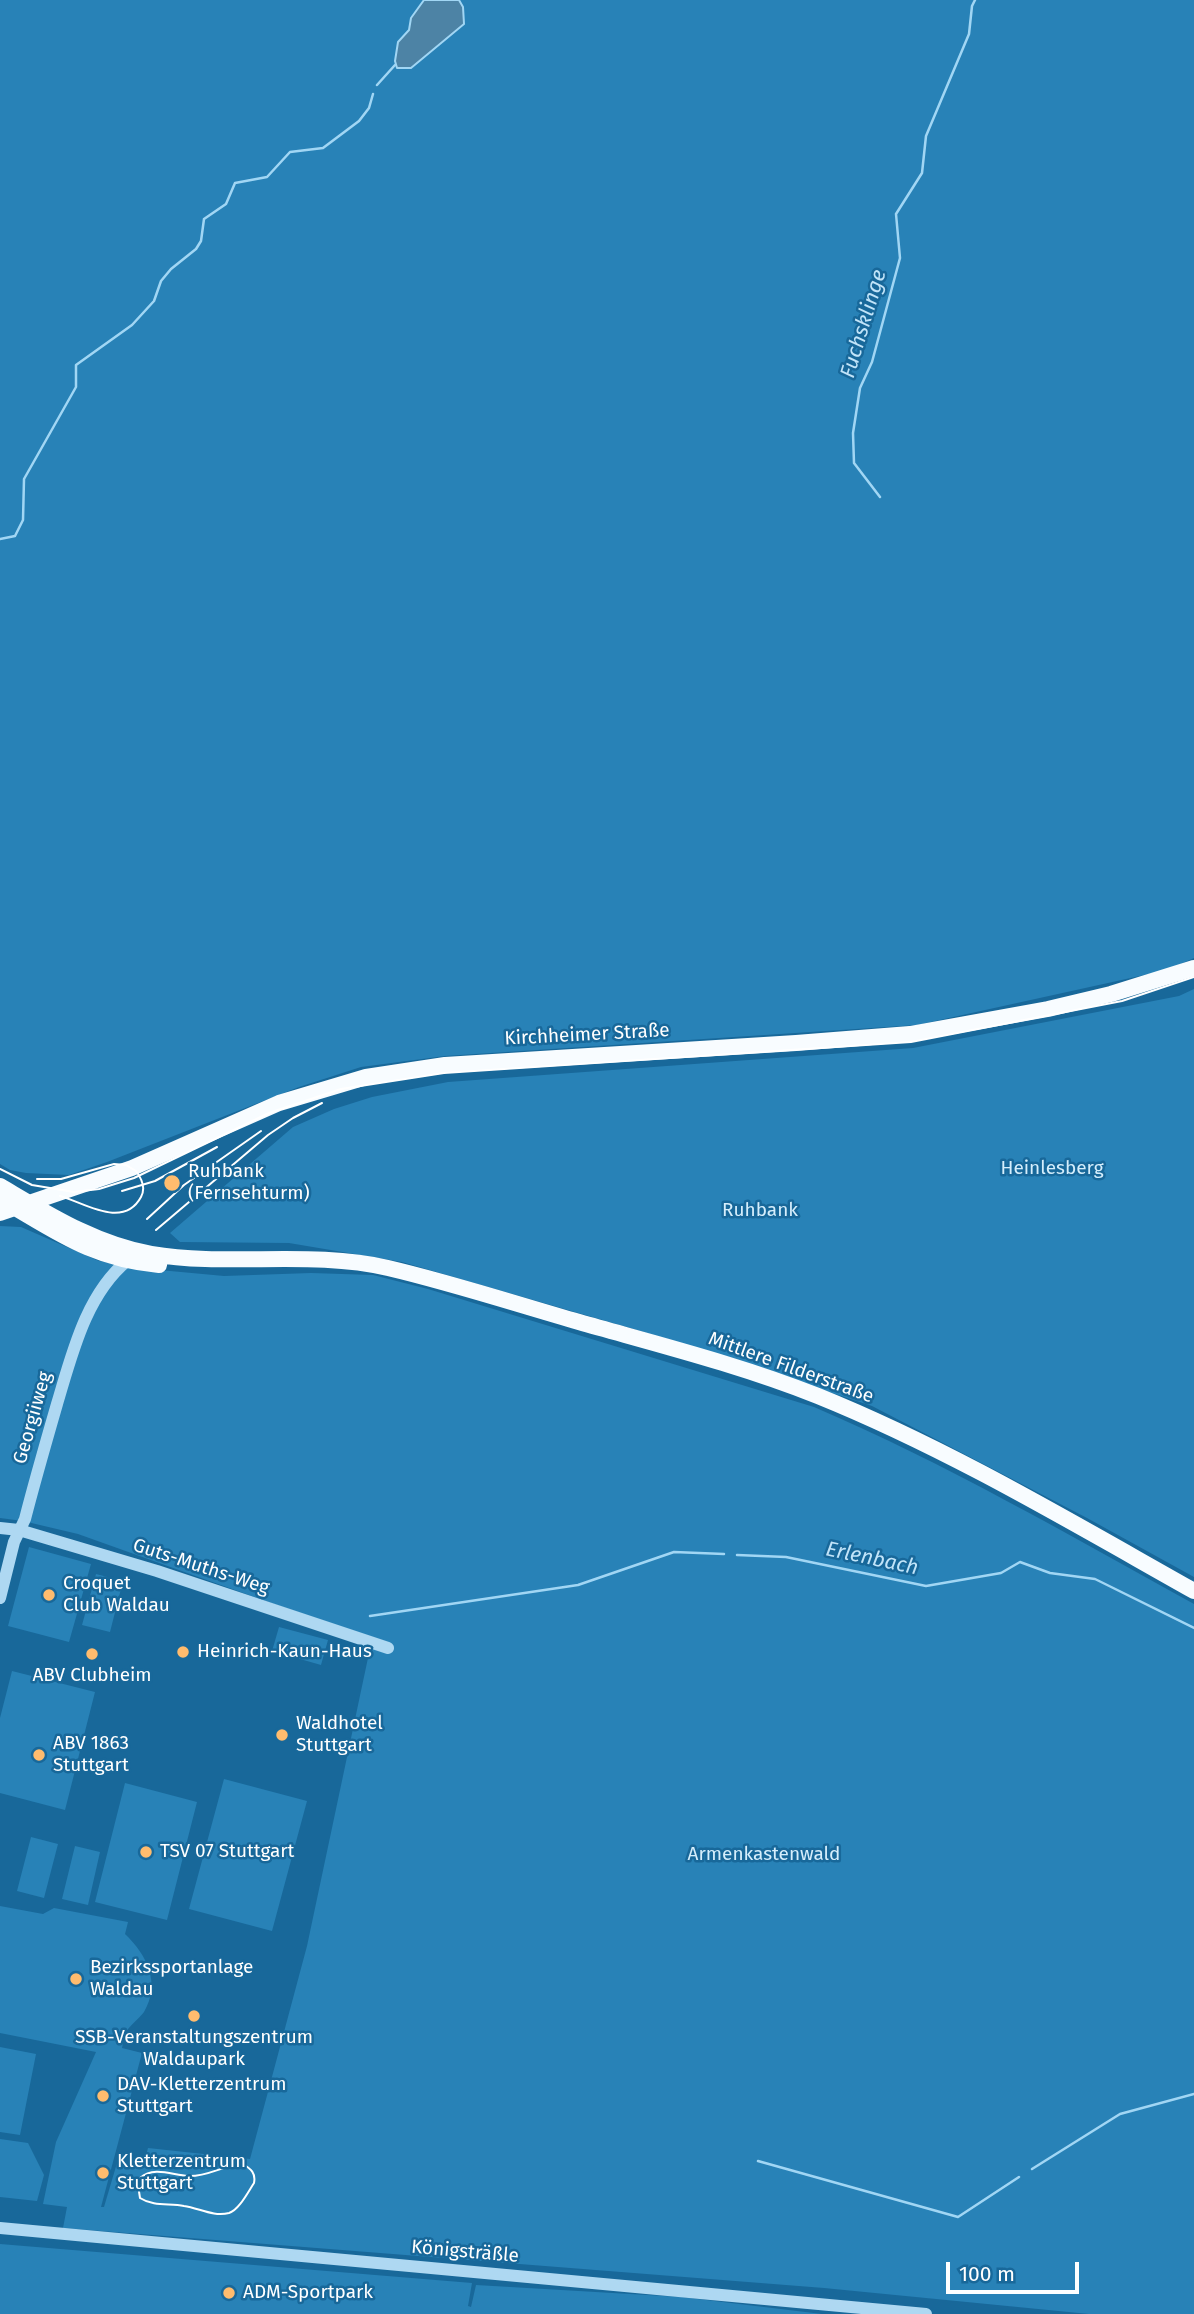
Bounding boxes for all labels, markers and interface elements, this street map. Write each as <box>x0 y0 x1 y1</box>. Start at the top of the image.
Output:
water label: Fuchsklinge <box>836 267 892 381</box>
street label: Kirchheimer Straße <box>504 1019 670 1051</box>
park label: Heinlesberg <box>1000 1158 1104 1180</box>
place label: Ruhbank (Fernsehturm) <box>188 1161 310 1205</box>
marker: Ruhbank (Fernsehturm) <box>162 1173 182 1193</box>
park label: Ruhbank <box>722 1200 798 1222</box>
street label: Mittlere Filderstraße <box>705 1327 877 1409</box>
street label: Georgiiweg <box>9 1369 57 1467</box>
street label: Guts-Muths-Weg <box>130 1534 272 1600</box>
water label: Erlenbach <box>823 1537 921 1581</box>
place label: Croquet Club Waldau <box>63 1573 170 1617</box>
marker: Croquet Club Waldau <box>41 1587 57 1603</box>
place label: Heinrich-Kaun-Haus <box>197 1641 372 1663</box>
marker: Heinrich-Kaun-Haus <box>175 1644 191 1660</box>
marker: ABV Clubheim <box>84 1646 100 1662</box>
place label: ABV Clubheim <box>32 1665 152 1687</box>
place label: Waldhotel Stuttgart <box>296 1713 383 1757</box>
marker: Waldhotel Stuttgart <box>274 1727 290 1743</box>
place label: ABV 1863 Stuttgart <box>53 1733 129 1777</box>
marker: ABV 1863 Stuttgart <box>31 1747 47 1763</box>
place label: TSV 07 Stuttgart <box>160 1841 294 1863</box>
marker: TSV 07 Stuttgart <box>138 1844 154 1860</box>
park label: Armenkastenwald <box>688 1844 840 1866</box>
place label: Bezirkssportanlage Waldau <box>90 1957 253 2001</box>
marker: Bezirkssportanlage Waldau <box>68 1971 84 1987</box>
marker: SSB-Veranstaltungszentrum Waldaupark <box>186 2008 202 2024</box>
place label: SSB-Veranstaltungszentrum Waldaupark <box>75 2027 313 2071</box>
place label: DAV-Kletterzentrum Stuttgart <box>117 2074 287 2118</box>
marker: DAV-Kletterzentrum Stuttgart <box>95 2088 111 2104</box>
place label: Kletterzentrum Stuttgart <box>117 2151 246 2195</box>
marker: Kletterzentrum Stuttgart <box>95 2165 111 2181</box>
street label: Königsträßle <box>410 2236 520 2268</box>
scale bar <box>949 2248 1082 2292</box>
text: 100 m <box>959 2261 1015 2287</box>
place label: ADM-Sportpark <box>243 2282 373 2304</box>
marker: ADM-Sportpark <box>221 2285 237 2301</box>

